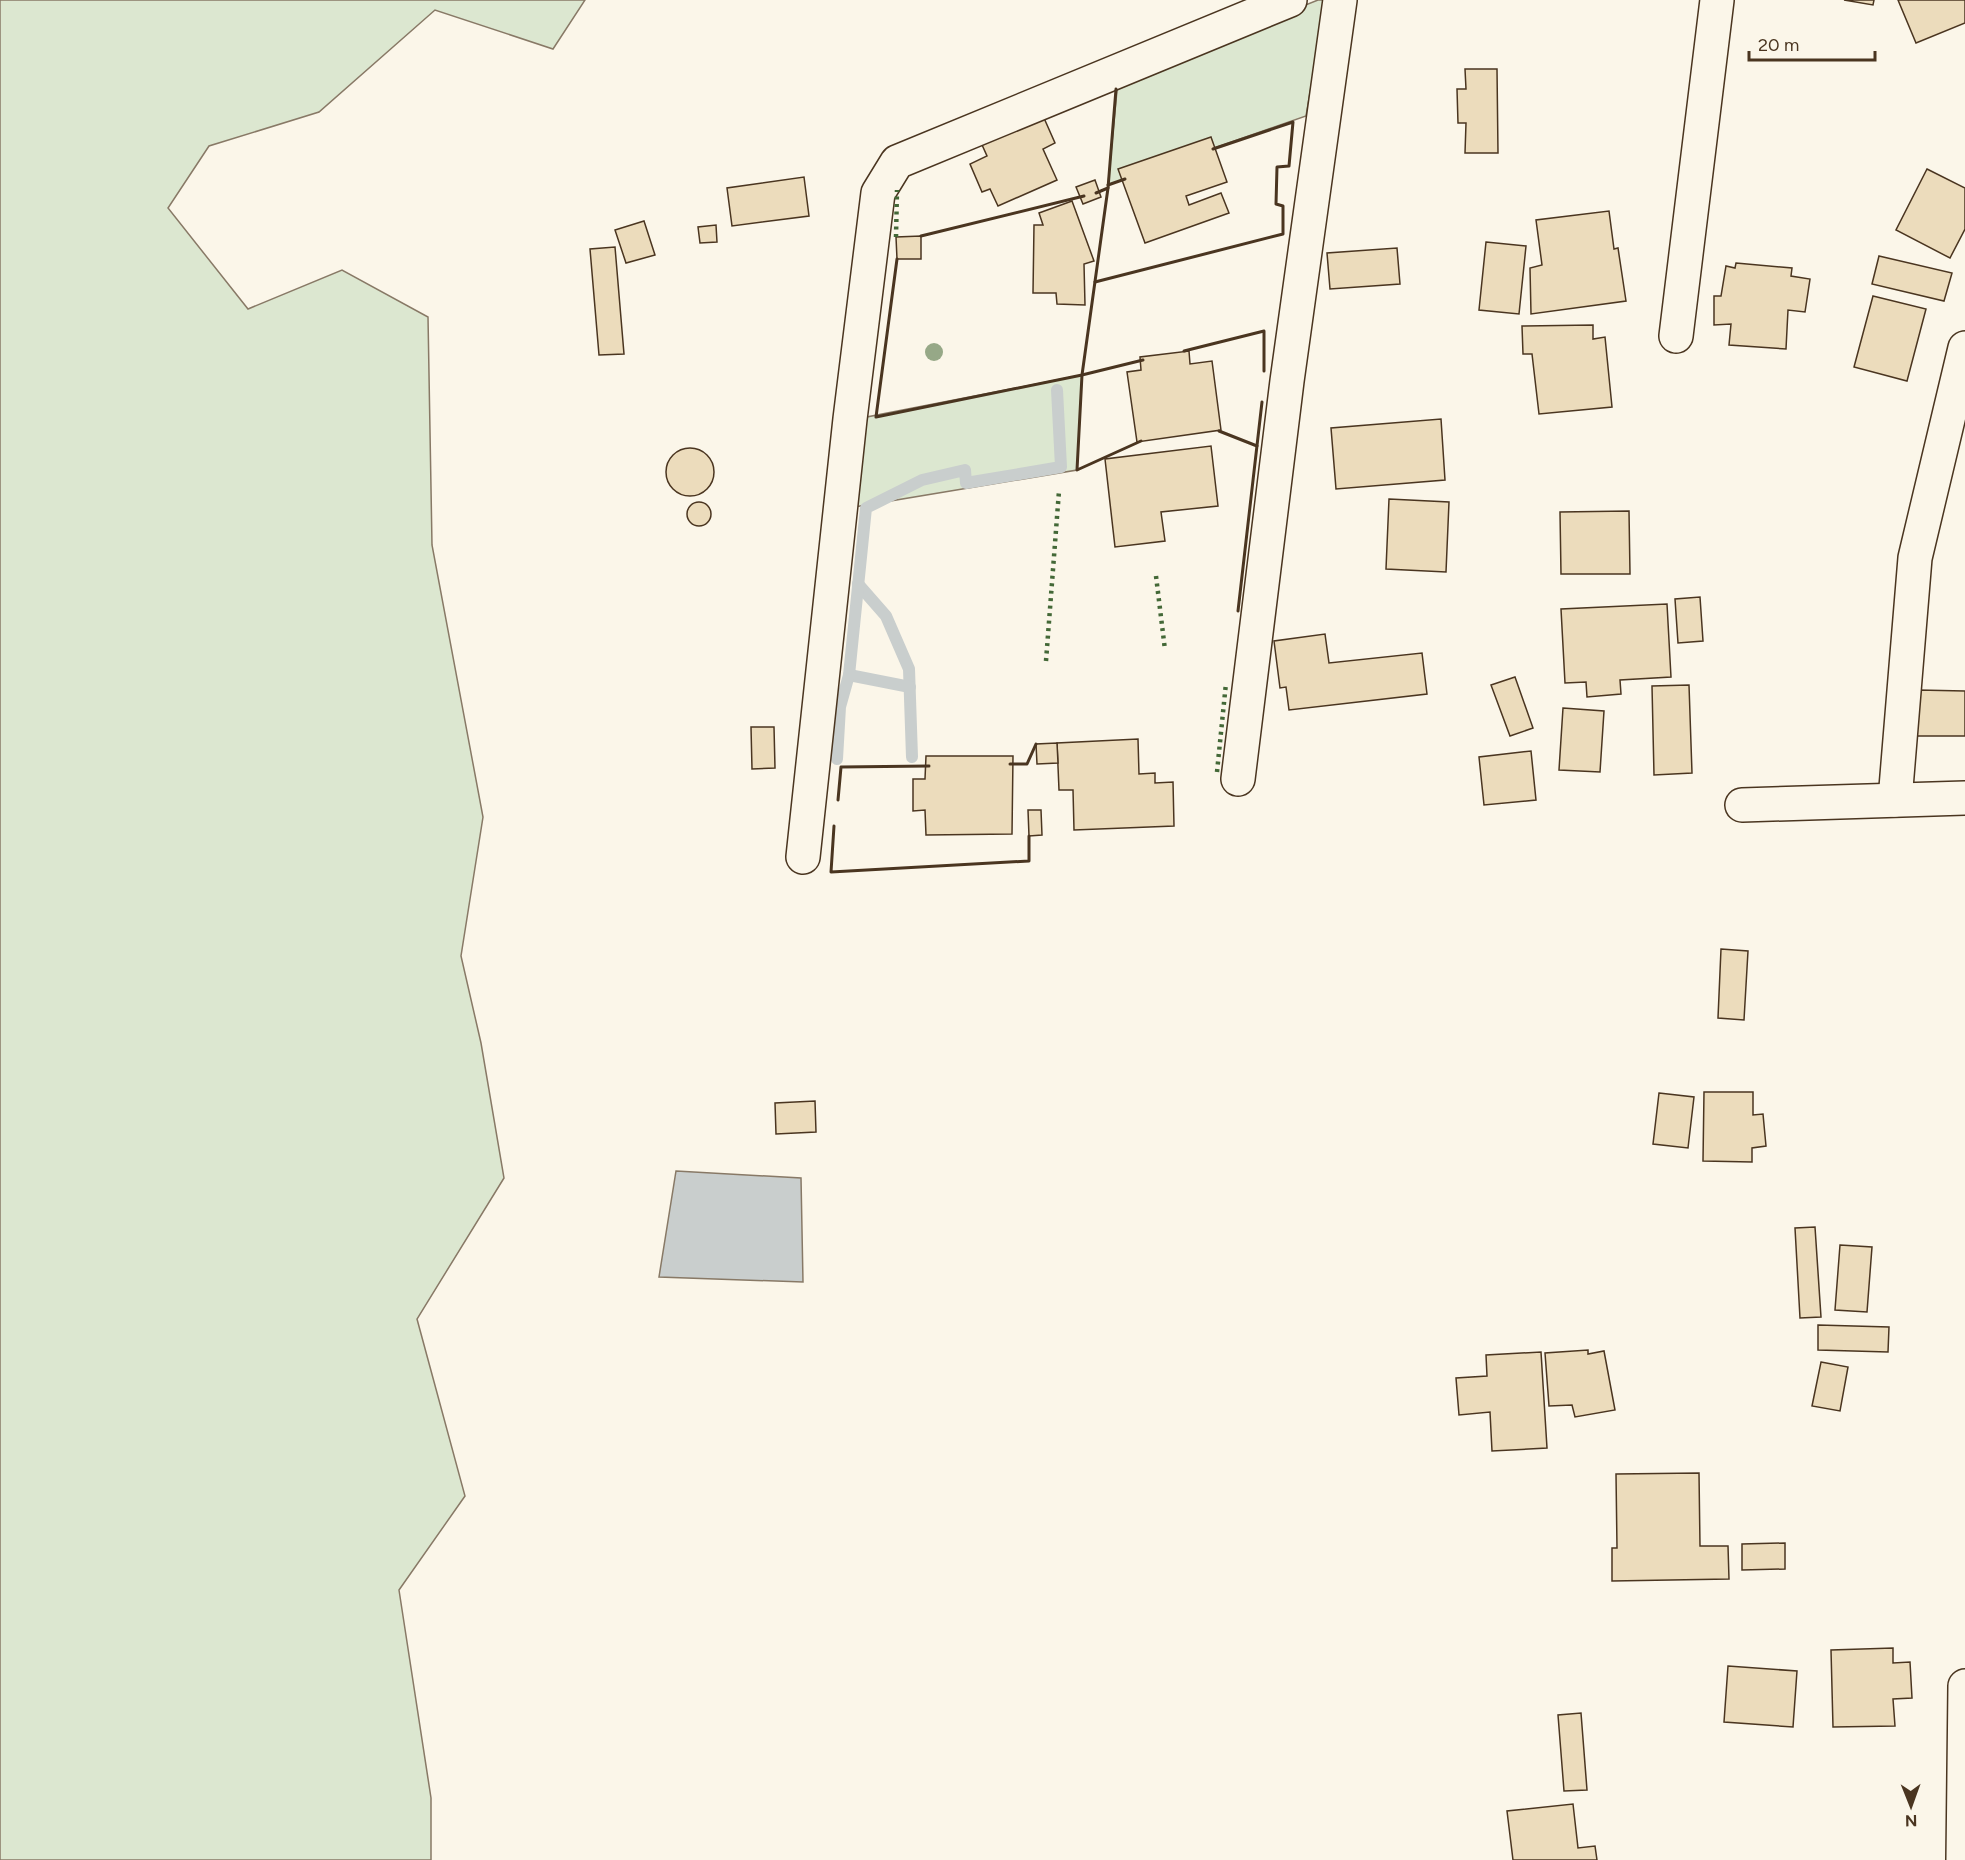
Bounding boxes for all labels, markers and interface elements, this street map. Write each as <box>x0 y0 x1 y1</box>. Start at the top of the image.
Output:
scale bar <box>1749 24 1875 62</box>
text: 20 m <box>1758 34 1799 56</box>
north arrow <box>1881 1776 1941 1836</box>
text: N <box>1905 1811 1918 1830</box>

